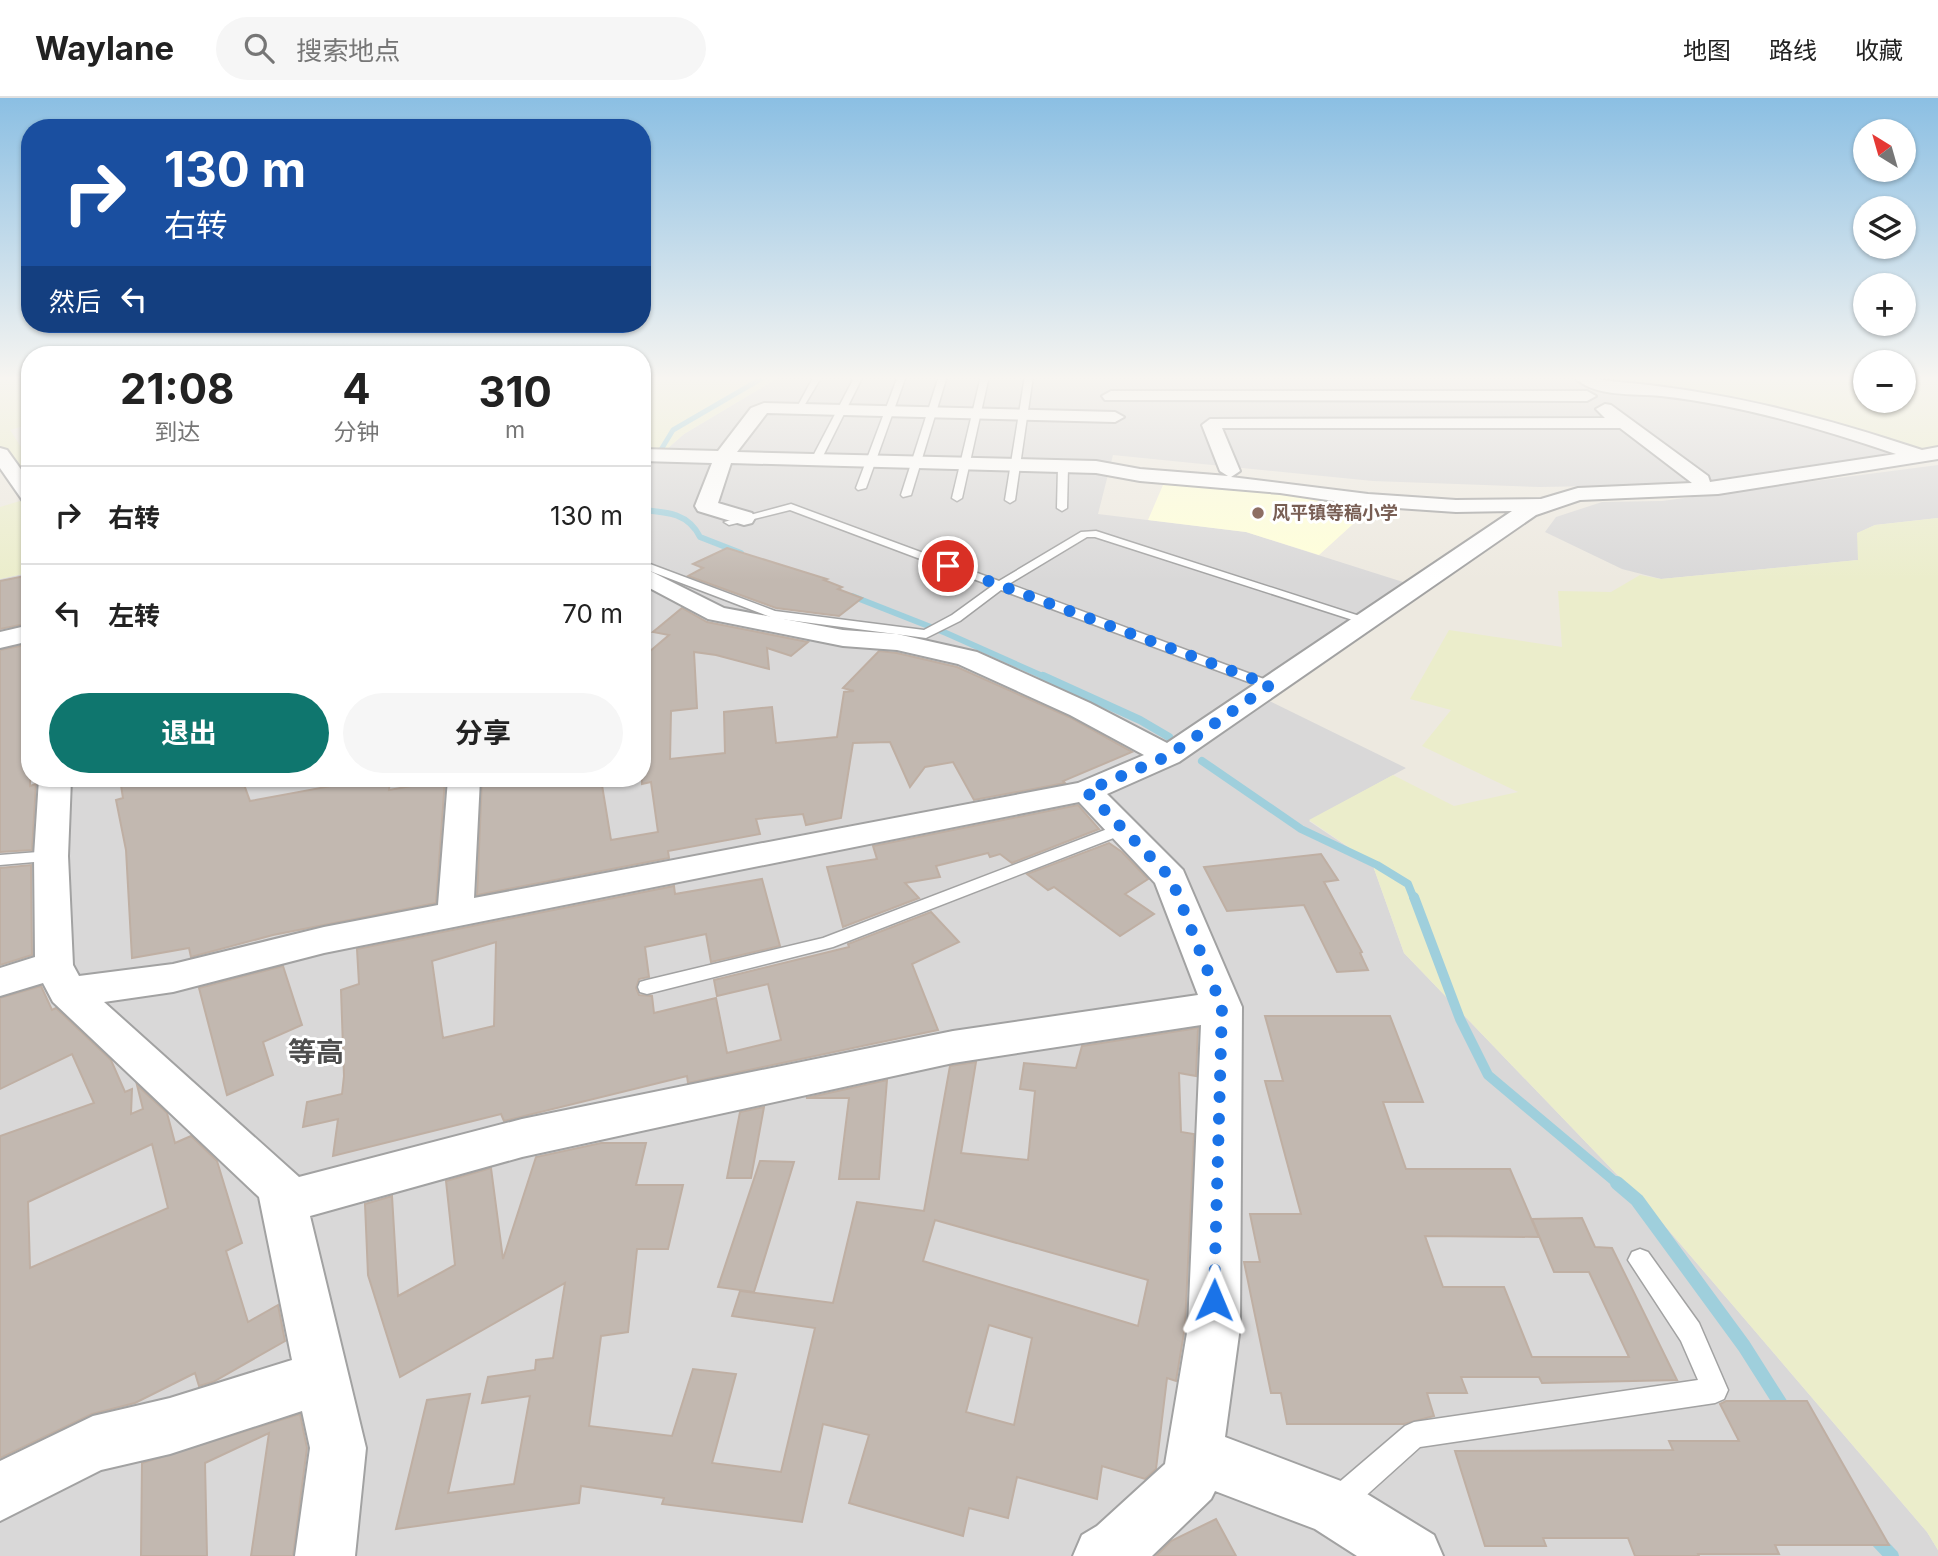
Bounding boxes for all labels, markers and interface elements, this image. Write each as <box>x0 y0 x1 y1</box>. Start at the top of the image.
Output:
search box <box>216 17 706 80</box>
text: Waylane <box>35 28 174 68</box>
icon: search <box>240 29 278 67</box>
text: 搜索地点 <box>296 35 400 66</box>
text: 地图 <box>1683 36 1731 65</box>
text: 路线 <box>1769 36 1817 65</box>
text: 收藏 <box>1855 36 1903 65</box>
north arrow <box>1853 119 1916 182</box>
map controls <box>1853 119 1916 413</box>
text: 130 m <box>164 140 306 199</box>
icon: right <box>49 147 140 238</box>
button: layers <box>1853 196 1916 259</box>
text: 右转 <box>164 206 228 245</box>
button: + <box>1853 273 1916 336</box>
icon: left <box>115 280 153 318</box>
text: 然后 <box>49 286 101 317</box>
button: − <box>1853 350 1916 413</box>
text: 21:08 <box>120 363 234 414</box>
text: 4 <box>342 363 371 414</box>
text: 310 <box>478 366 552 417</box>
text: m <box>505 416 525 444</box>
text: 到达 <box>154 418 200 446</box>
text: 分钟 <box>333 418 379 446</box>
icon: right <box>49 496 87 534</box>
text: 130 m <box>550 500 623 531</box>
text: 右转 <box>108 502 160 533</box>
place label: 风平镇等稿小学 <box>1272 502 1398 523</box>
marker: 风平镇等稿小学 <box>1250 505 1266 521</box>
pin <box>918 536 978 596</box>
icon: arrive <box>929 547 967 585</box>
icon: left <box>49 594 87 632</box>
text: 70 m <box>562 598 623 629</box>
text: 左转 <box>108 600 160 631</box>
button: 退出 <box>49 693 329 773</box>
button: 分享 <box>343 693 623 773</box>
district label: 等高 <box>288 1035 344 1069</box>
position arrow <box>1177 1263 1251 1337</box>

